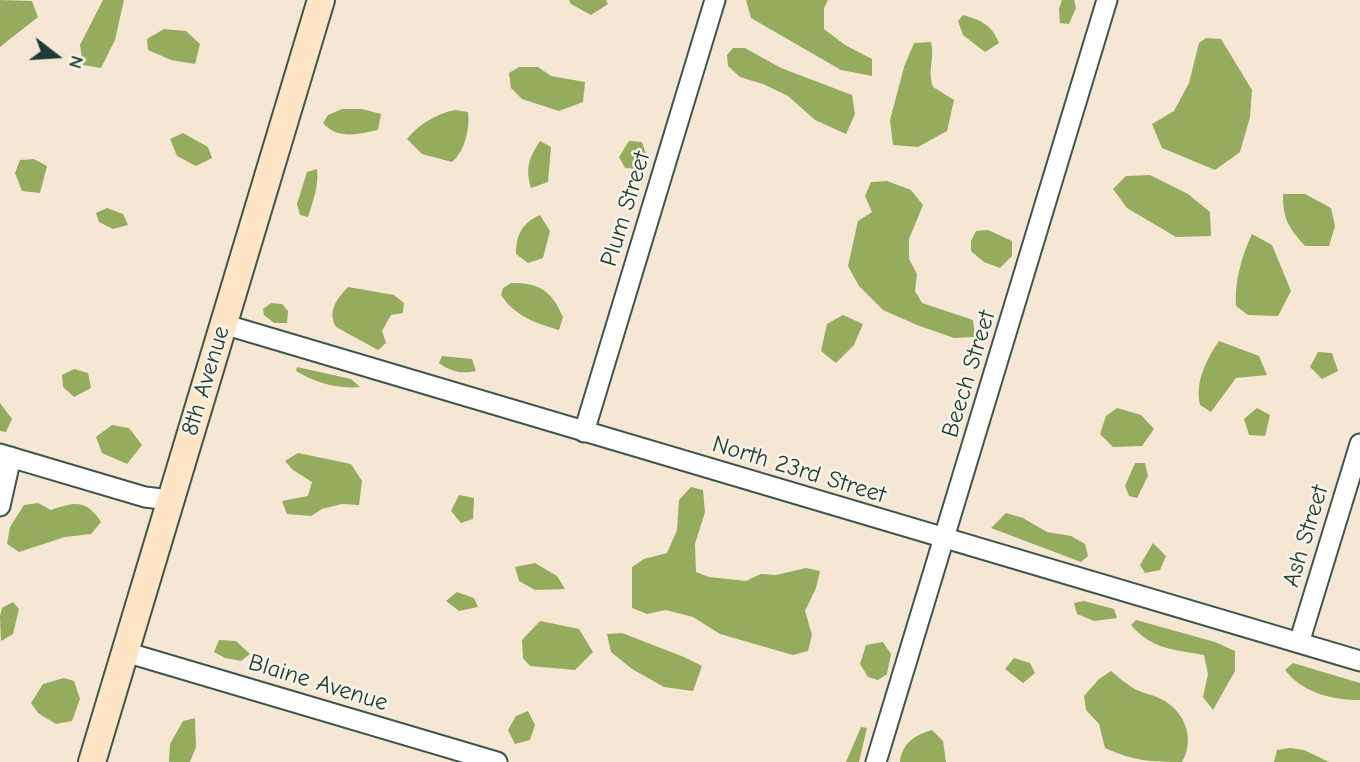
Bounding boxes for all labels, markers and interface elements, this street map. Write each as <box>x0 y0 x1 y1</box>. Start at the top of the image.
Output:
north arrow <box>21 21 91 91</box>
text: N <box>64 53 88 71</box>
street label: Plum Street <box>595 148 657 270</box>
street label: Beech Street <box>936 307 1002 441</box>
street label: 8th Avenue <box>176 323 236 439</box>
street label: North 23rd Street <box>709 430 889 510</box>
street label: Ash Street <box>1277 482 1335 590</box>
street label: Blaine Avenue <box>245 648 391 718</box>

